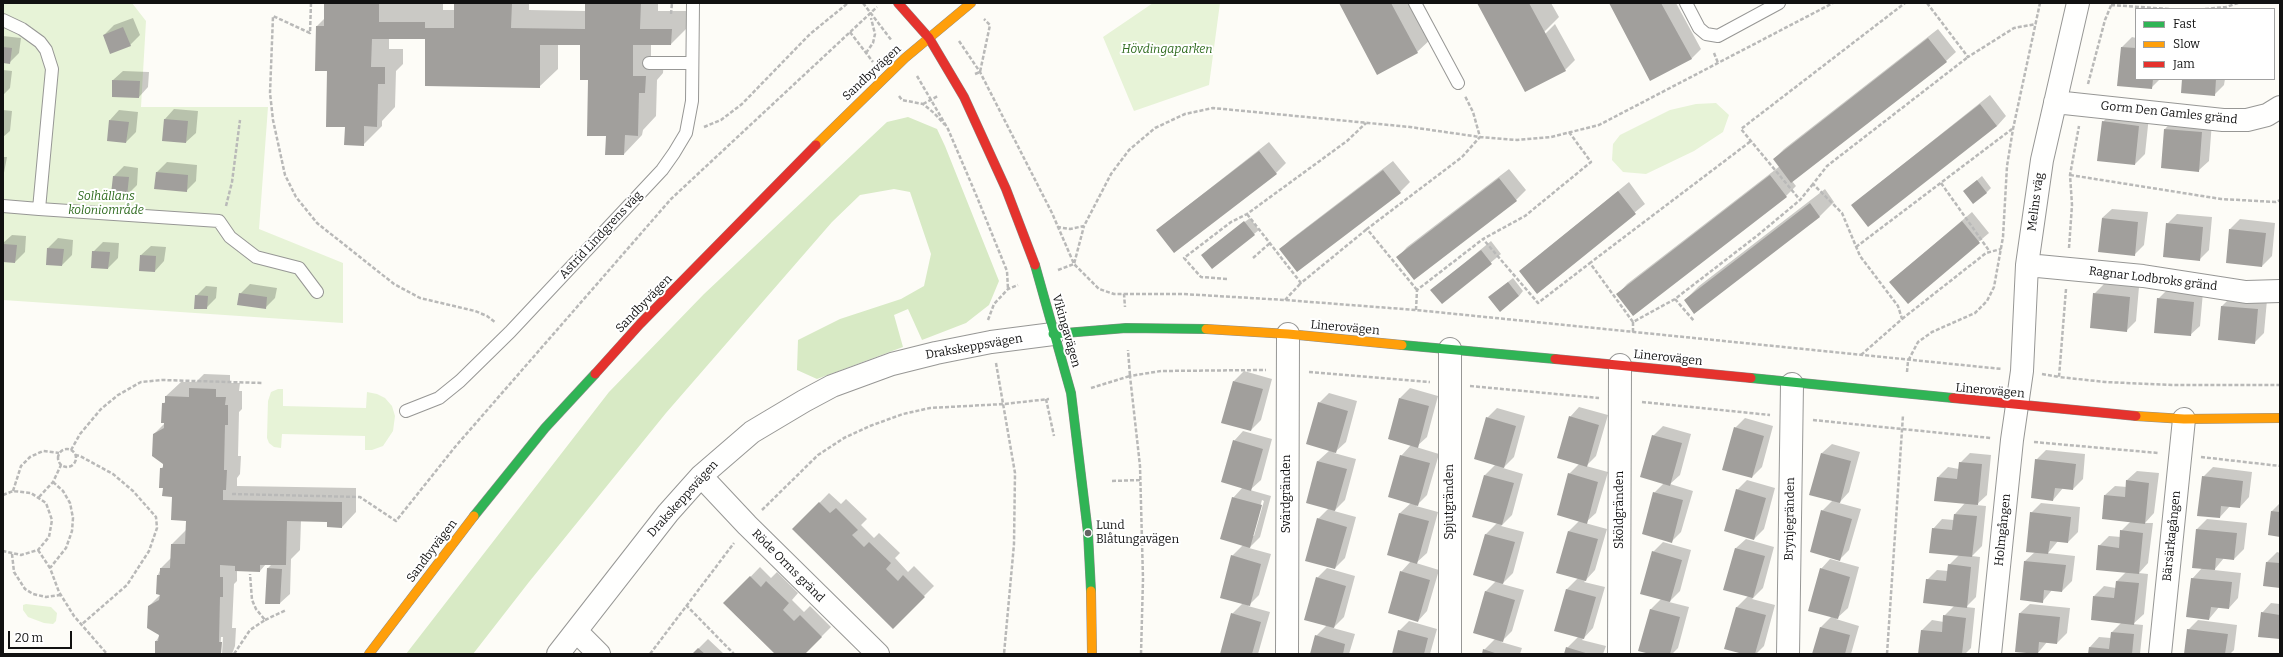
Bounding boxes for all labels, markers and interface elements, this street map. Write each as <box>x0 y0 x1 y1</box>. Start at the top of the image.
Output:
legend <box>2135 8 2275 80</box>
text: Fast <box>2173 17 2196 31</box>
text: Slow <box>2173 37 2200 51</box>
street label: Sandbyvägen <box>840 42 904 104</box>
park label: Hövdingaparken <box>1121 43 1213 57</box>
text: Jam <box>2173 57 2195 71</box>
street label: Gorm Den Gamles gränd <box>2100 99 2238 127</box>
street label: Melins väg <box>2025 172 2047 232</box>
street label: Astrid Lindgrens väg <box>557 188 645 282</box>
park label: Solhällans koloniområde <box>68 190 144 218</box>
street label: Ragnar Lodbroks gränd <box>2088 264 2218 294</box>
street label: Sandbyvägen <box>613 272 675 336</box>
street label: Vikingavägen <box>1049 293 1083 369</box>
street label: Linerovägen <box>1310 318 1380 338</box>
street label: Drakskeppsvägen <box>924 331 1024 363</box>
street label: Linerovägen <box>1633 347 1703 369</box>
street label: Linerovägen <box>1955 381 2025 401</box>
street label: Svärdgränden <box>1280 455 1294 533</box>
street label: Drakskeppsvägen <box>645 458 721 540</box>
street label: Spjutgränden <box>1443 464 1457 540</box>
street label: Sköldgränden <box>1613 471 1627 549</box>
street label: Brynjegränden <box>1782 477 1798 561</box>
street label: Bärsärkagången <box>2160 490 2184 582</box>
street label: Holmgången <box>1992 493 2014 567</box>
street label: Sandbyvägen <box>404 517 460 585</box>
place label: Lund Blåtungavägen <box>1096 519 1179 547</box>
street label: Röde Orms gränd <box>749 527 827 605</box>
marker: Lund Blåtungavägen <box>1083 528 1093 538</box>
scale bar <box>10 623 74 649</box>
text: 20 m <box>15 631 43 645</box>

